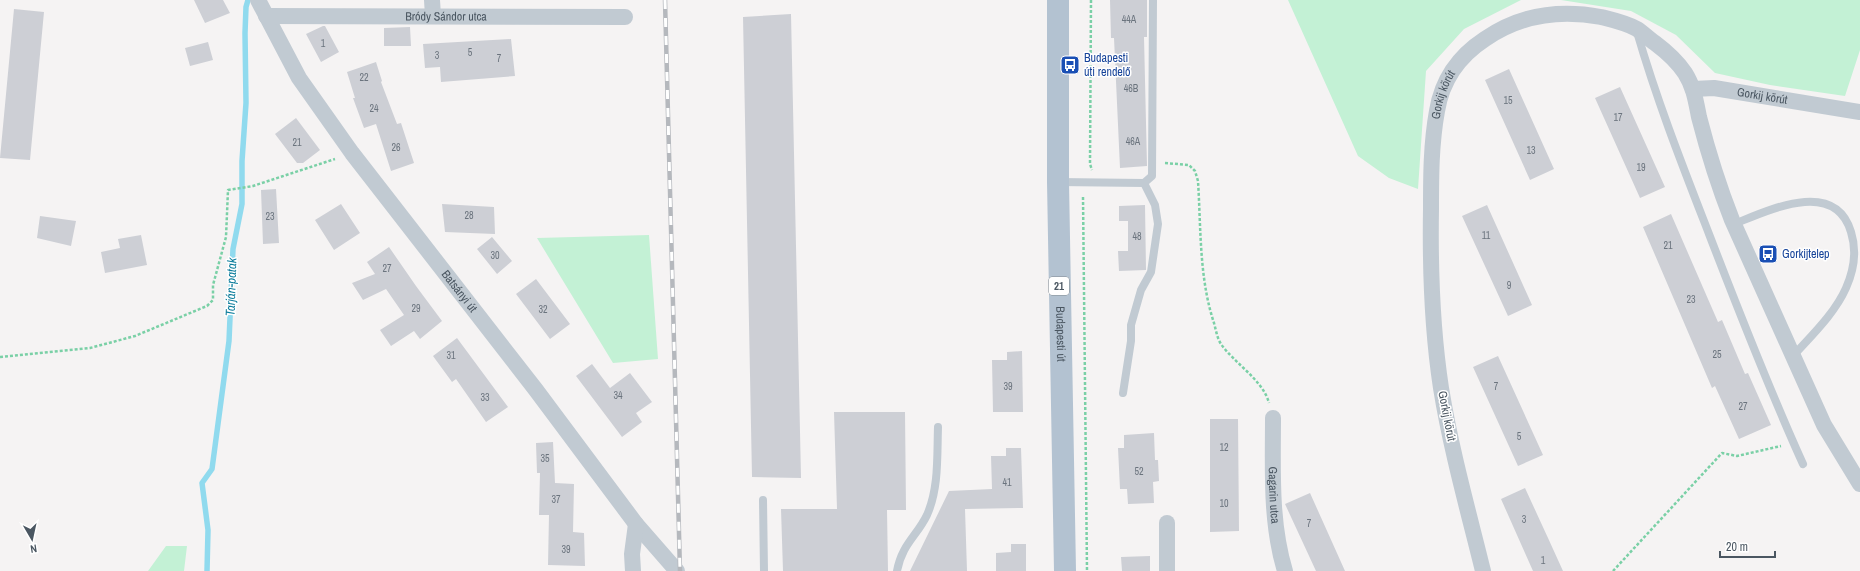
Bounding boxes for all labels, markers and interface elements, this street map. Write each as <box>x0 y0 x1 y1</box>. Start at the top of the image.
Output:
street label: Bródy Sándor utca <box>405 8 487 25</box>
house number: 44A <box>1122 13 1137 26</box>
house number: 1 <box>321 37 326 50</box>
house number: 5 <box>468 46 473 59</box>
house number: 3 <box>435 49 440 62</box>
place label: Budapesti úti rendelő <box>1084 50 1131 80</box>
house number: 7 <box>497 52 502 65</box>
bus stop icon: Budapesti úti rendelő <box>1059 54 1081 76</box>
street label: Gorkij körút <box>1428 67 1459 120</box>
house number: 22 <box>359 71 369 84</box>
house number: 46B <box>1124 82 1139 95</box>
street label: Gorkij körút <box>1736 84 1789 108</box>
house number: 15 <box>1503 94 1513 107</box>
house number: 24 <box>369 102 379 115</box>
house number: 17 <box>1613 111 1623 124</box>
house number: 46A <box>1126 135 1141 148</box>
house number: 21 <box>292 136 302 149</box>
house number: 26 <box>391 141 401 154</box>
house number: 13 <box>1526 144 1536 157</box>
house number: 19 <box>1636 161 1646 174</box>
house number: 28 <box>464 209 474 222</box>
house number: 23 <box>265 210 275 223</box>
house number: 11 <box>1482 229 1491 242</box>
house number: 48 <box>1132 230 1142 243</box>
house number: 21 <box>1663 239 1673 252</box>
bus stop icon: Gorkijtelep <box>1757 243 1779 265</box>
place label: Gorkijtelep <box>1782 246 1830 262</box>
house number: 30 <box>490 249 500 262</box>
water label: Tarján-patak <box>221 257 241 316</box>
house number: 27 <box>382 262 392 275</box>
street label: Batsányi út <box>438 267 481 316</box>
road number: 21 <box>1049 277 1069 295</box>
house number: 9 <box>1507 279 1512 292</box>
house number: 23 <box>1686 293 1696 306</box>
house number: 29 <box>411 302 421 315</box>
house number: 32 <box>538 303 548 316</box>
street label: Budapesti út <box>1052 306 1069 362</box>
house number: 25 <box>1712 348 1722 361</box>
house number: 31 <box>446 349 456 362</box>
house number: 39 <box>1003 380 1013 393</box>
house number: 7 <box>1494 380 1499 393</box>
house number: 34 <box>613 389 623 402</box>
street label: Gorkij körút <box>1434 390 1460 443</box>
house number: 33 <box>480 391 490 404</box>
house number: 27 <box>1738 400 1748 413</box>
house number: 5 <box>1517 430 1522 443</box>
house number: 12 <box>1219 441 1229 454</box>
house number: 35 <box>540 452 550 465</box>
house number: 52 <box>1134 465 1144 478</box>
street label: Gagarin utca <box>1265 466 1284 525</box>
house number: 41 <box>1002 476 1012 489</box>
house number: 37 <box>551 493 561 506</box>
house number: 10 <box>1219 497 1229 510</box>
house number: 3 <box>1522 513 1527 526</box>
house number: 7 <box>1307 517 1312 530</box>
north arrow <box>12 519 52 559</box>
scale bar <box>1720 533 1775 559</box>
text: 20 m <box>1726 539 1748 555</box>
text: N <box>29 541 38 556</box>
house number: 39 <box>561 543 571 556</box>
house number: 1 <box>1541 554 1546 567</box>

